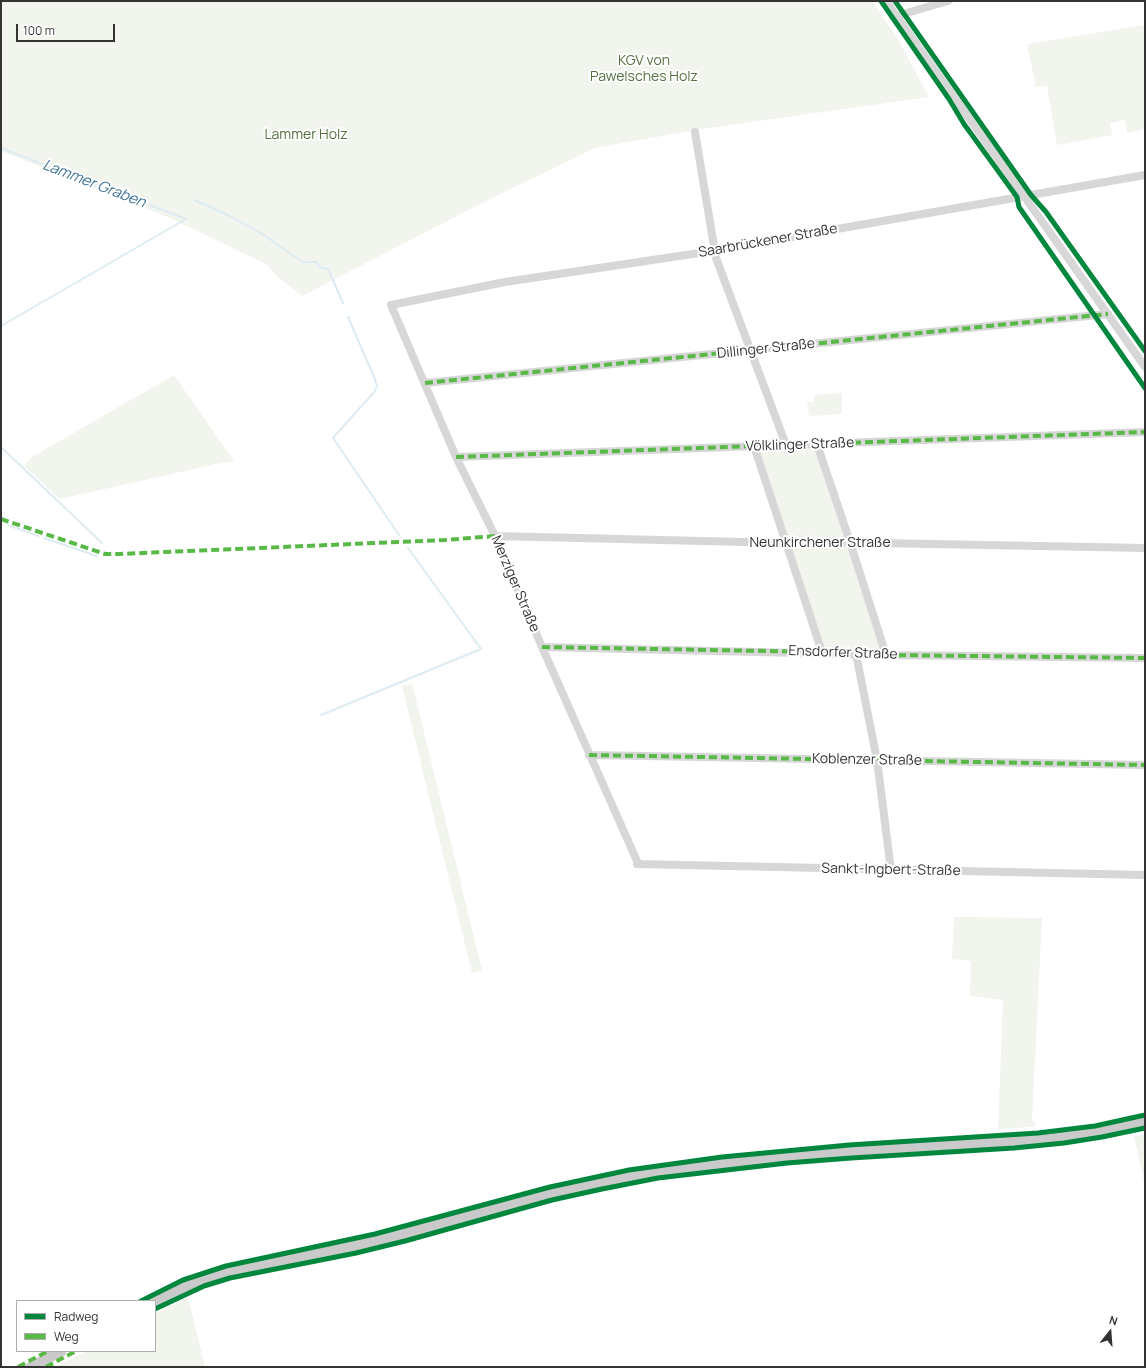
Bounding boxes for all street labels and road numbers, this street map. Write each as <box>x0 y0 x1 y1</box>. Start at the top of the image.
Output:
street label: Saarbrückener Straße <box>697 220 839 262</box>
street label: Dillinger Straße <box>716 336 816 362</box>
street label: Völklinger Straße <box>745 435 855 455</box>
street label: Merziger Straße <box>487 533 543 635</box>
street label: Neunkirchener Straße <box>749 535 891 551</box>
street label: Ensdorfer Straße <box>788 643 898 663</box>
street label: Koblenzer Straße <box>812 751 922 769</box>
street label: Sankt-Ingbert-Straße <box>821 860 961 880</box>

